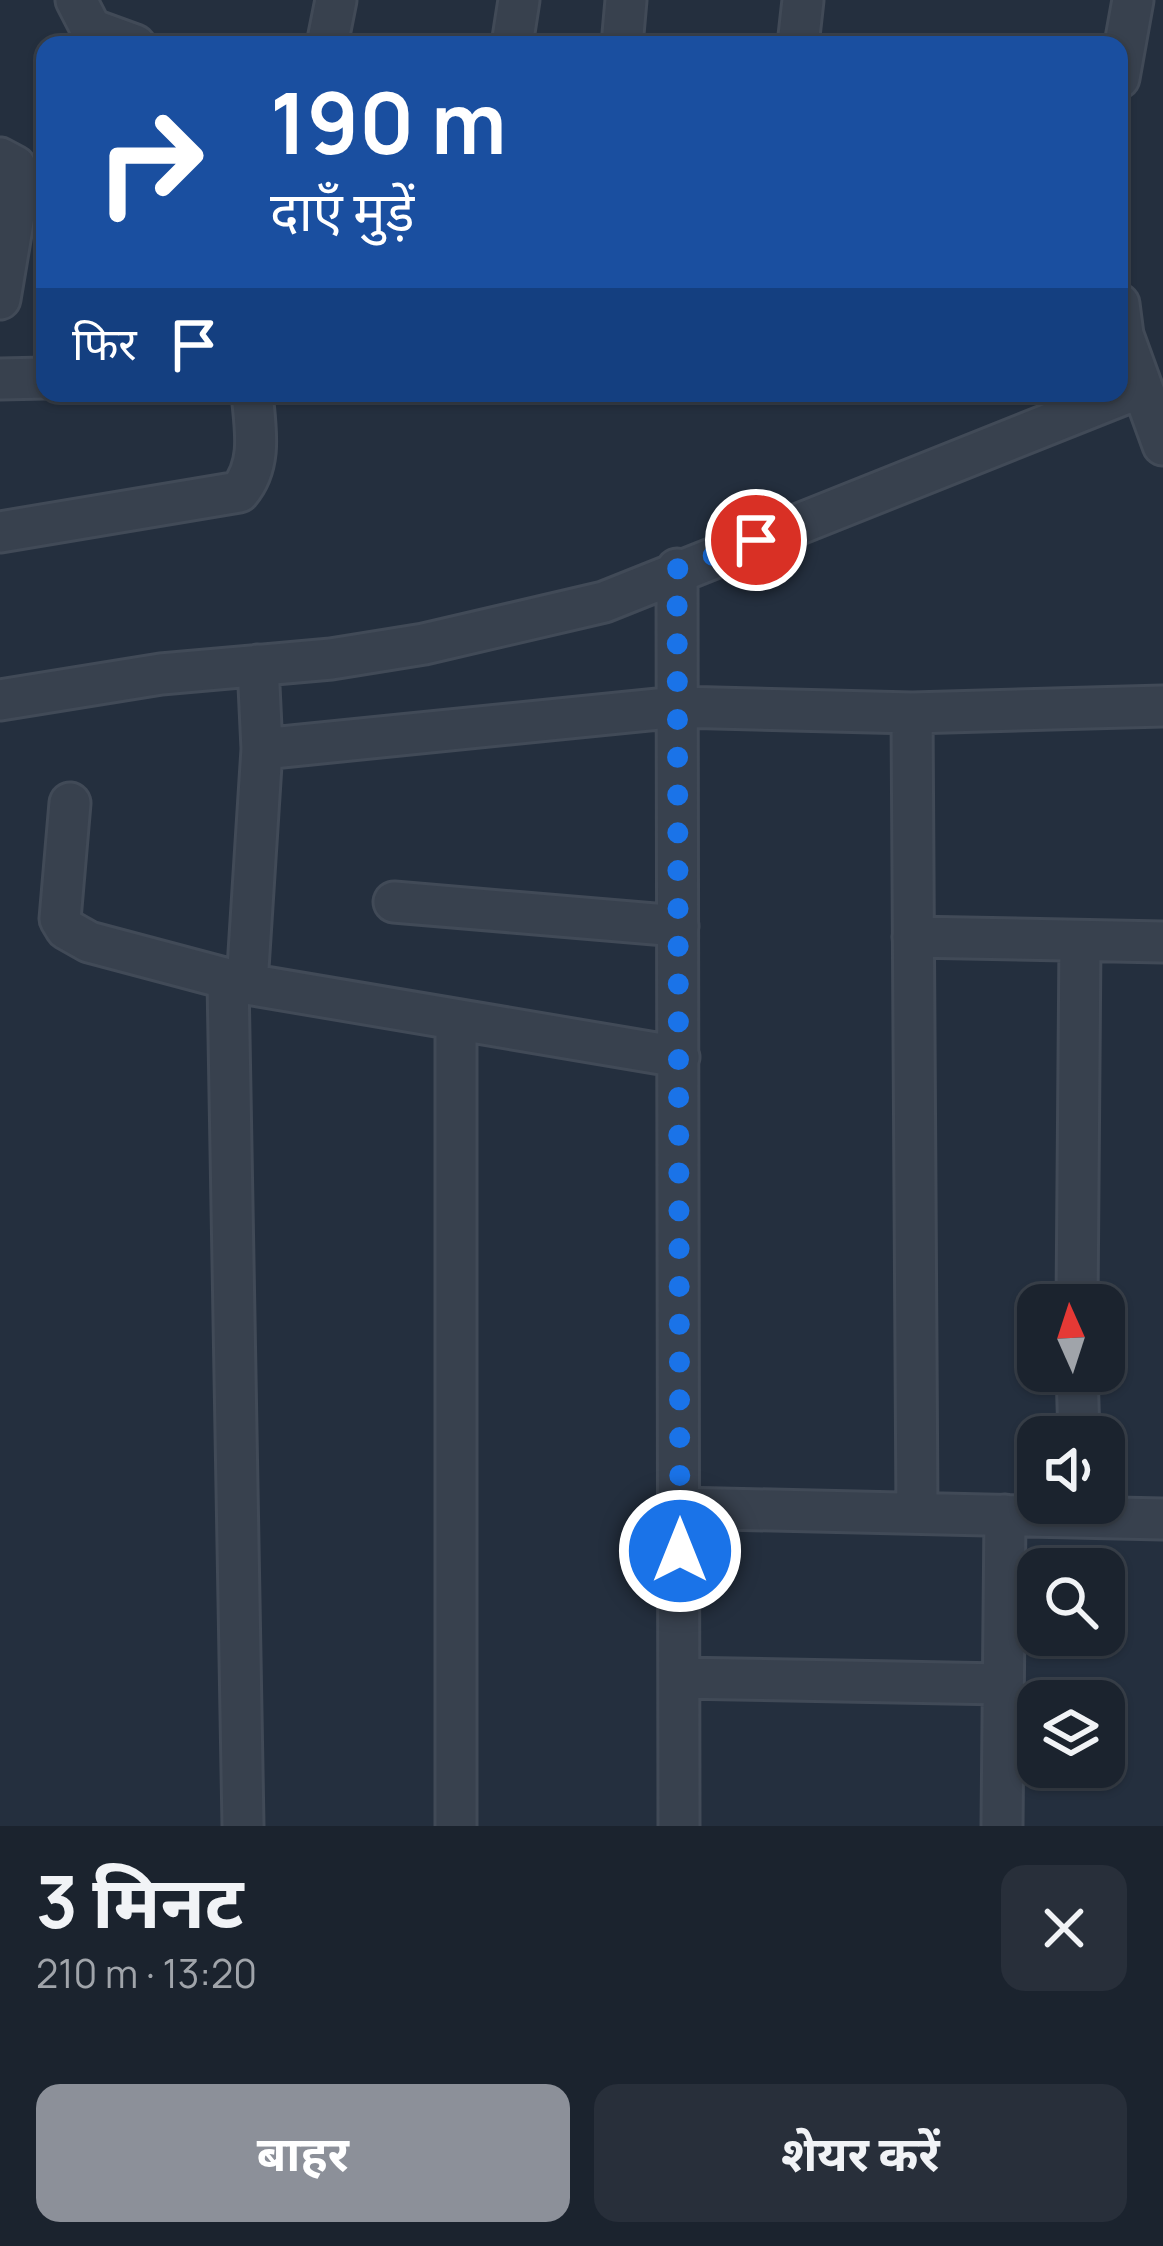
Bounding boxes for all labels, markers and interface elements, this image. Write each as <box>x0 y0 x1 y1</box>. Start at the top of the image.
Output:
text: 190 m <box>270 64 507 179</box>
icon: right <box>72 84 228 240</box>
text: दाएँ मुड़ें <box>270 173 415 247</box>
text: फिर <box>72 312 137 374</box>
icon: arrive <box>161 312 227 378</box>
pin <box>705 489 807 591</box>
icon: arrive <box>723 507 789 573</box>
north arrow <box>1017 1284 1125 1392</box>
map controls <box>1017 1284 1125 1788</box>
button: sound <box>1017 1416 1125 1524</box>
position arrow <box>617 1488 743 1614</box>
button: search <box>1017 1548 1125 1656</box>
button: layers <box>1017 1680 1125 1788</box>
text: 3 मिनट <box>36 1851 243 1950</box>
button: close <box>1001 1865 1127 1991</box>
text: 210 m · 13:20 <box>36 1946 257 2000</box>
button: बाहर <box>36 2084 570 2222</box>
button: शेयर करें <box>594 2084 1127 2222</box>

